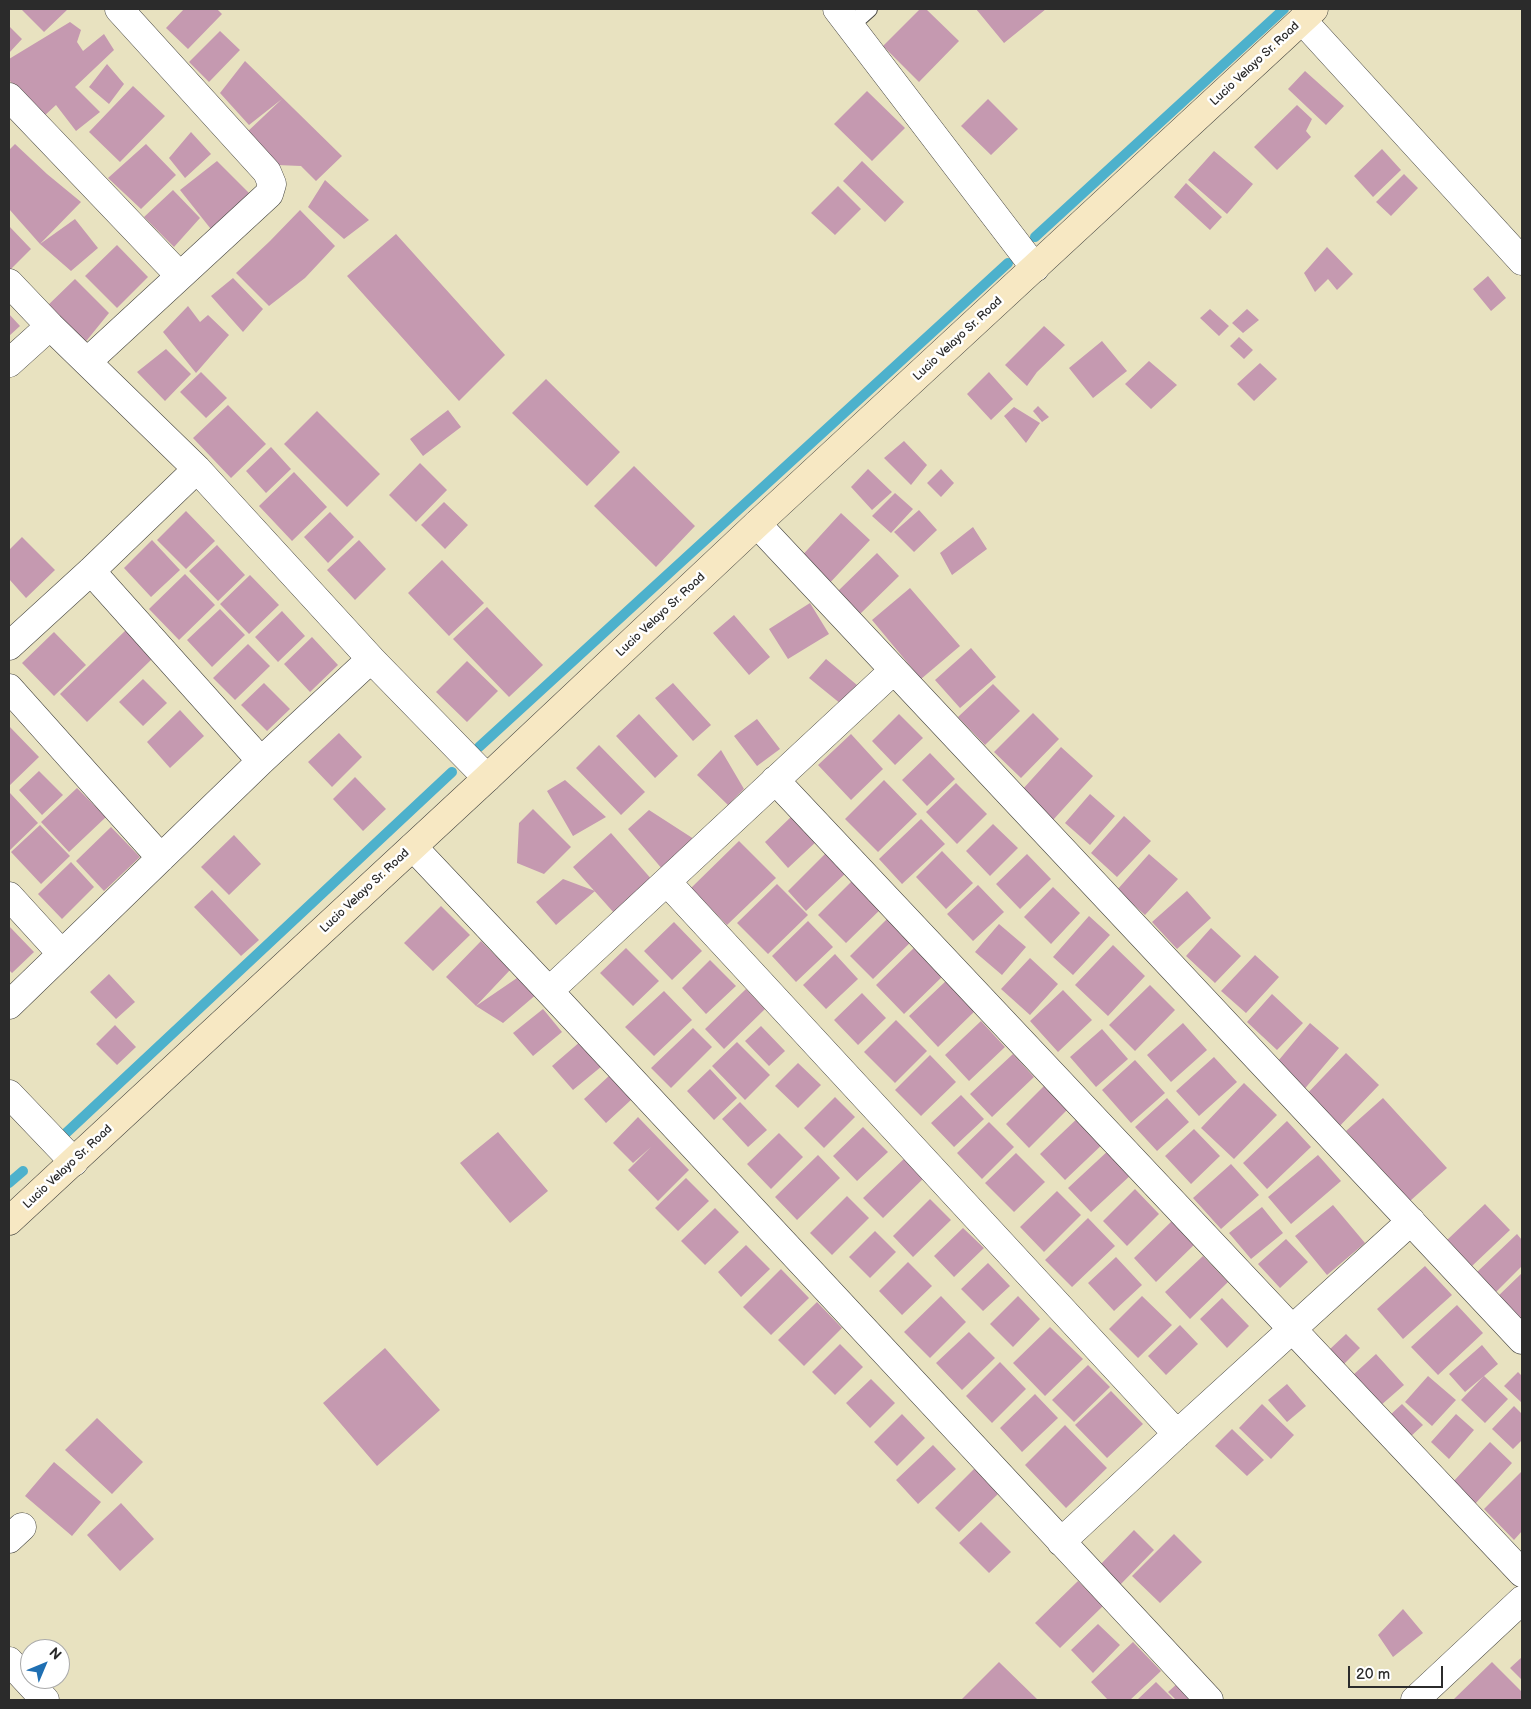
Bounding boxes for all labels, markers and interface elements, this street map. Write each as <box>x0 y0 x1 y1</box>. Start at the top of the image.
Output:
street label: Lucio Velayo Sr. Road <box>1207 19 1303 109</box>
street label: Lucio Velayo Sr. Road <box>910 294 1006 384</box>
street label: Lucio Velayo Sr. Road <box>613 570 709 660</box>
street label: Lucio Velayo Sr. Road <box>317 846 413 936</box>
street label: Lucio Velayo Sr. Road <box>20 1122 116 1212</box>
north arrow <box>20 1639 70 1689</box>
text: N <box>46 1644 65 1663</box>
scale bar <box>1351 1656 1446 1688</box>
text: 20 m <box>1356 1665 1390 1684</box>

